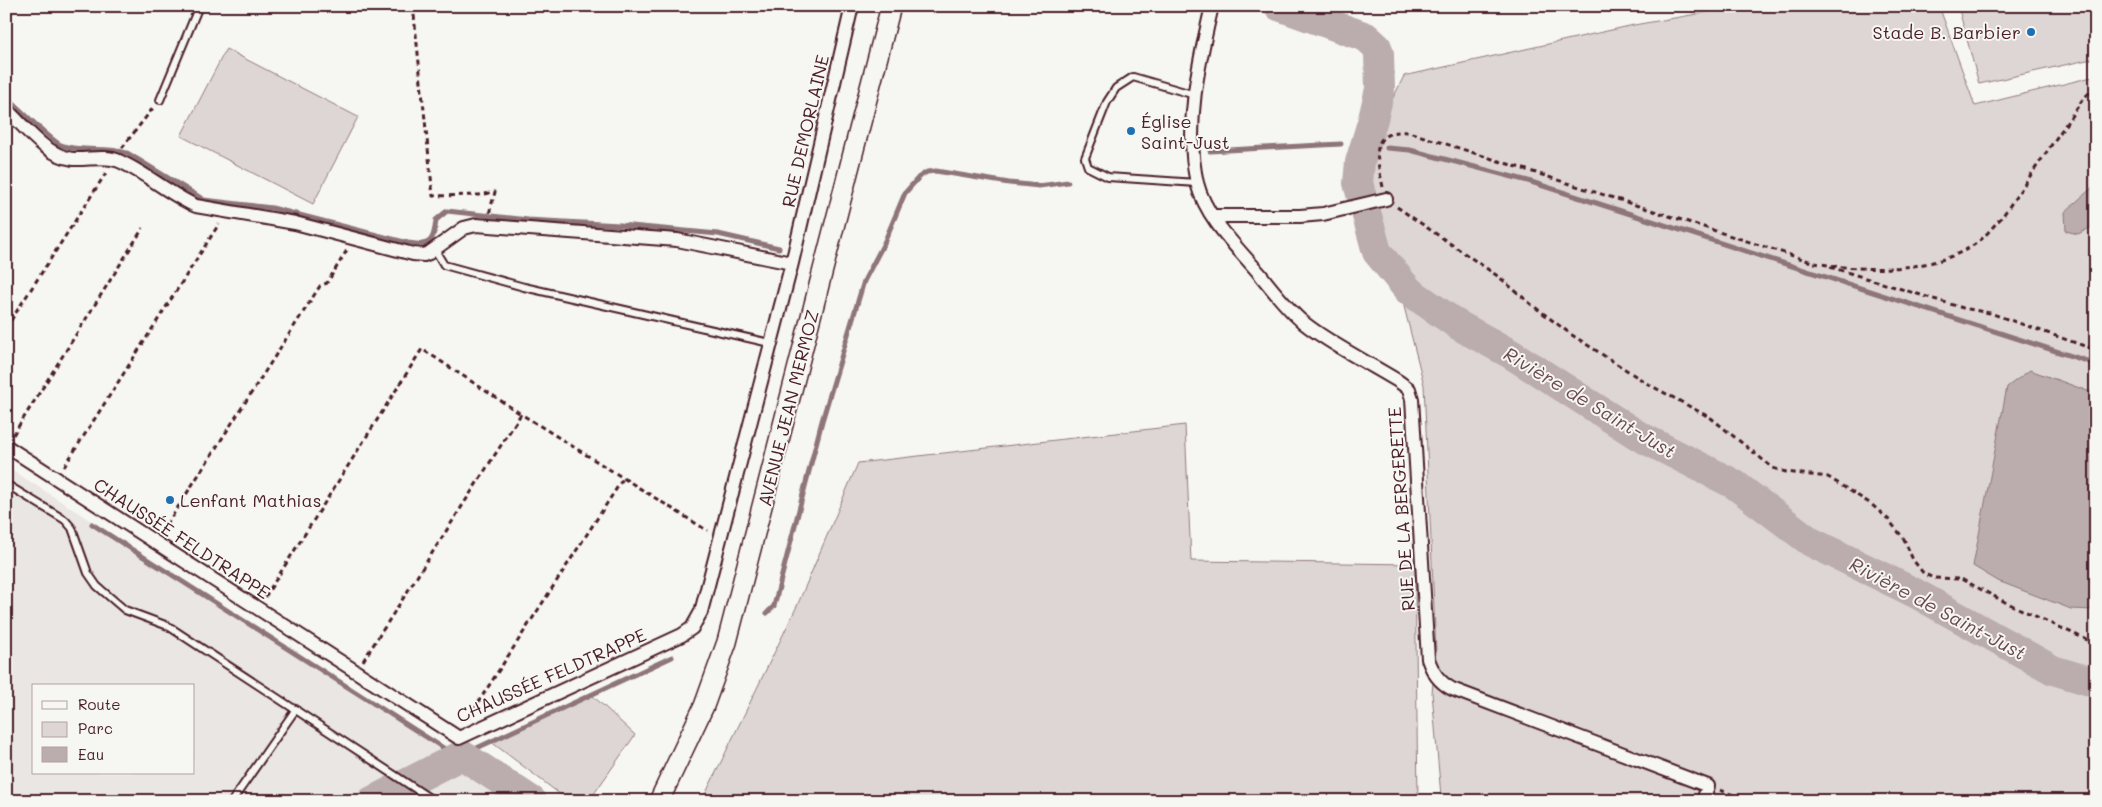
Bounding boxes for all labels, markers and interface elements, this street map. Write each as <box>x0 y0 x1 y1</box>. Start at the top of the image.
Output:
place label: Stade B. Barbier <box>1873 20 2021 44</box>
marker: Stade B. Barbier <box>2025 26 2037 38</box>
street label: RUE DEMORLAINE <box>776 52 834 210</box>
place label: Église Saint-Just <box>1141 109 1230 154</box>
marker: Église Saint-Just <box>1125 125 1137 137</box>
street label: AVENUE JEAN MERMOZ <box>752 307 824 509</box>
water label: Rivière de Saint-Just <box>1499 341 1681 463</box>
street label: RUE DE LA BERGERETTE <box>1382 406 1420 612</box>
street label: CHAUSSÉE FELDTRAPPE <box>89 472 275 604</box>
place label: Lenfant Mathias <box>180 488 322 512</box>
marker: Lenfant Mathias <box>164 494 176 506</box>
water label: Rivière de Saint-Just <box>1845 551 2031 665</box>
street label: CHAUSSÉE FELDTRAPPE <box>452 622 650 728</box>
legend <box>32 684 195 774</box>
text: Route <box>78 694 121 714</box>
text: Parc <box>78 718 113 738</box>
text: Eau <box>78 744 104 764</box>

